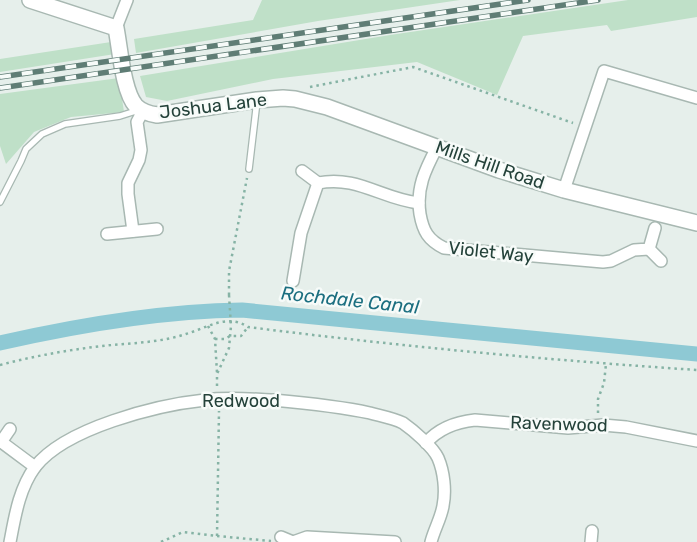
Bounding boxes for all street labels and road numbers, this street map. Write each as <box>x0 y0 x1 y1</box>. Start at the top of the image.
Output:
street label: Joshua Lane <box>158 88 268 124</box>
street label: Mills Hill Road <box>433 136 547 194</box>
street label: Violet Way <box>447 237 535 267</box>
street label: Redwood <box>202 390 280 412</box>
street label: Ravenwood <box>510 411 608 437</box>

